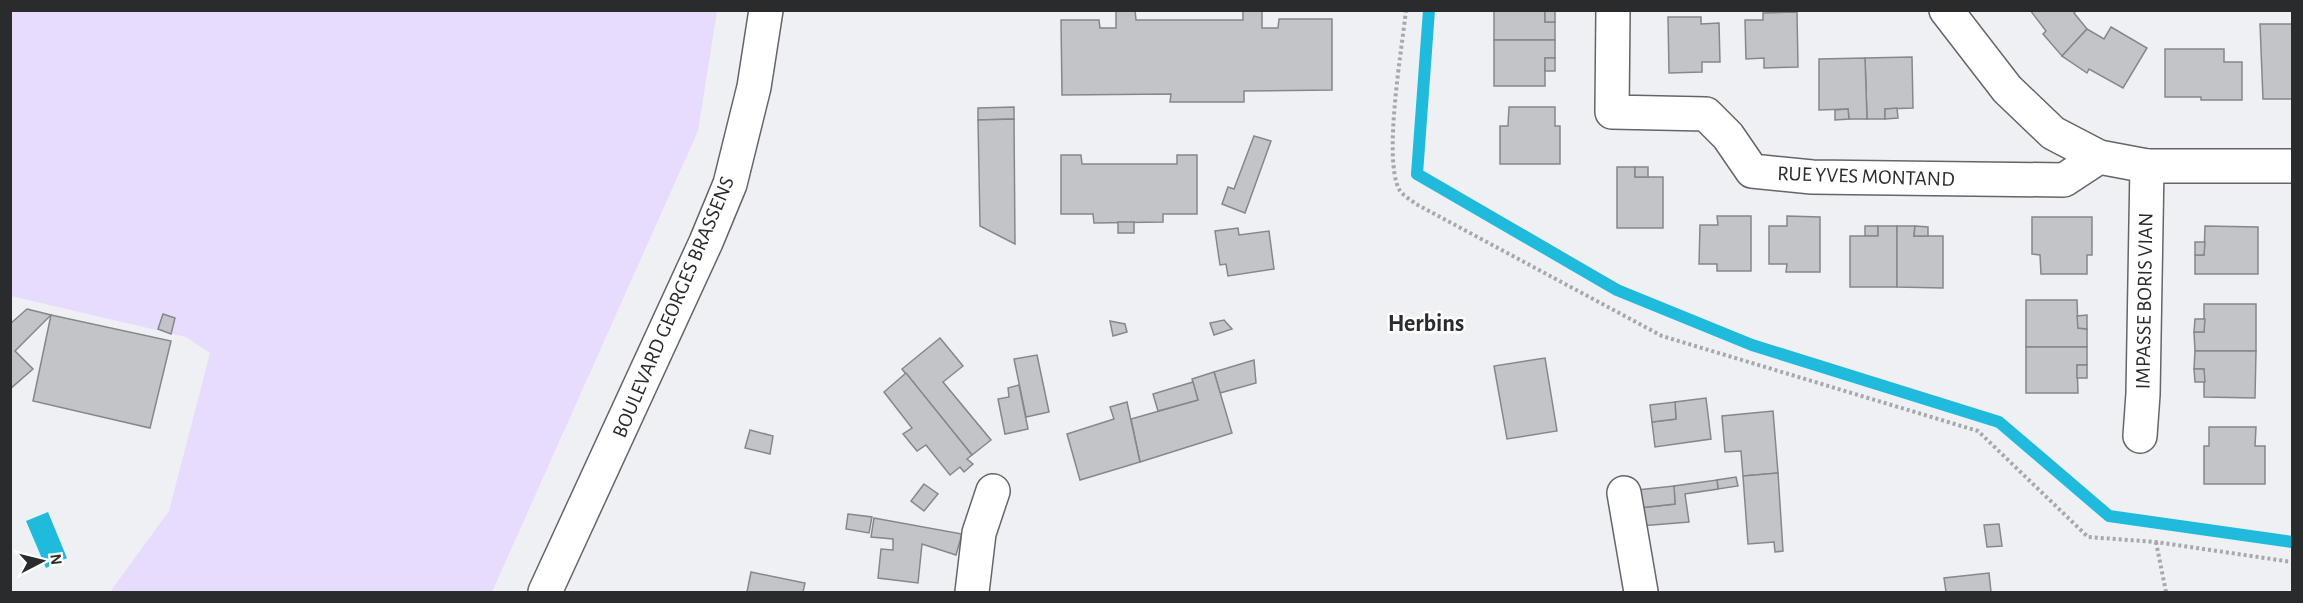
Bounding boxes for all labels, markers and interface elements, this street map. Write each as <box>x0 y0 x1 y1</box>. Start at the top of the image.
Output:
street label: RUE YVES MONTAND <box>1777 163 1955 190</box>
street label: BOULEVARD GEORGES BRASSENS <box>609 174 738 441</box>
street label: IMPASSE BORIS VIAN <box>2132 212 2157 390</box>
district label: Herbins <box>1388 312 1464 336</box>
north arrow <box>12 531 72 591</box>
text: N <box>47 553 65 566</box>

